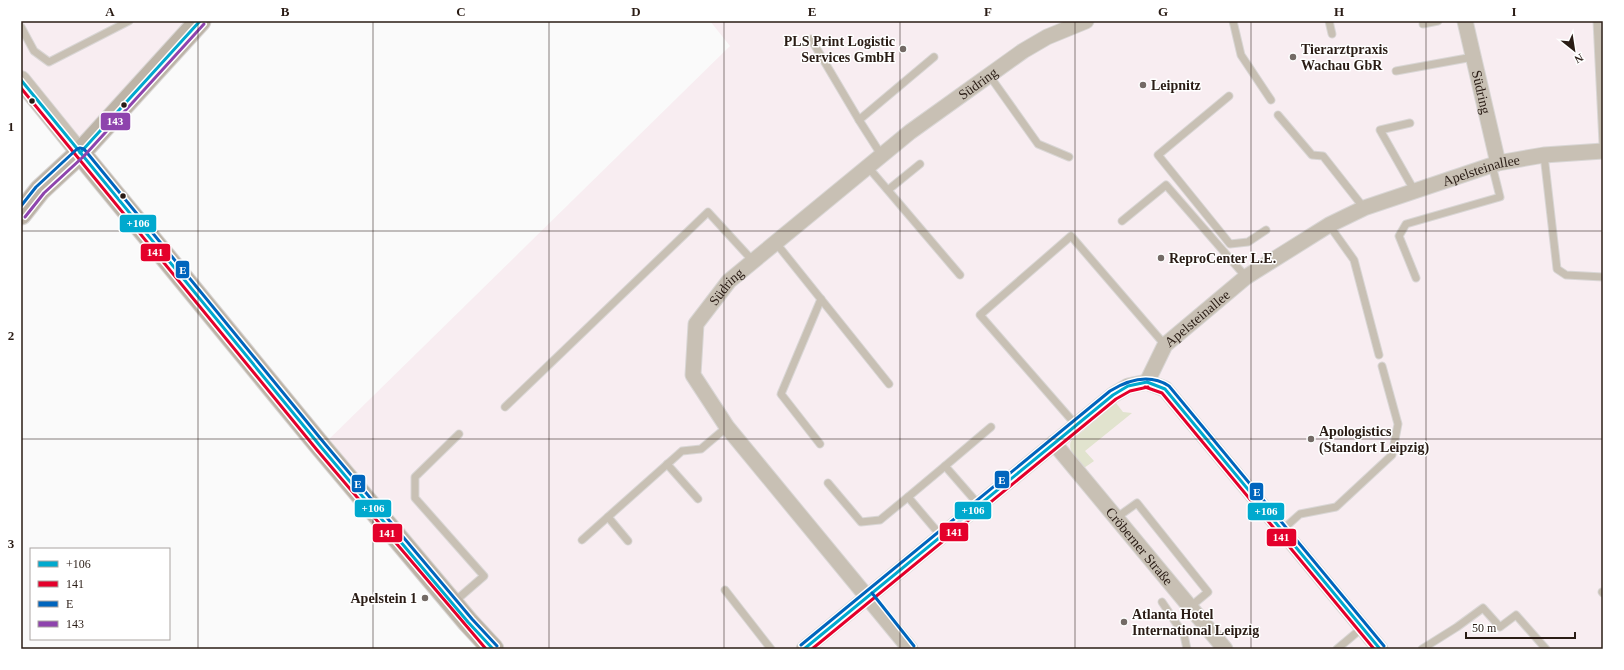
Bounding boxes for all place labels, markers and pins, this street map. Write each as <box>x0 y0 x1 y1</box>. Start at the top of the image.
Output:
place label: PLS Print Logistic Services GmbH <box>784 34 895 65</box>
place label: Tierarztpraxis Wachau GbR <box>1301 42 1388 73</box>
marker: PLS Print Logistic Services GmbH <box>898 44 908 54</box>
marker: Tierarztpraxis Wachau GbR <box>1288 52 1298 62</box>
place label: Leipnitz <box>1151 78 1201 93</box>
marker: Leipnitz <box>1138 80 1148 90</box>
unlabelled marker <box>27 96 37 106</box>
unlabelled marker <box>119 100 129 110</box>
unlabelled marker <box>118 191 128 201</box>
place label: ReproCenter L.E. <box>1169 251 1276 266</box>
marker: ReproCenter L.E. <box>1156 253 1166 263</box>
place label: Apologistics (Standort Leipzig) <box>1319 424 1429 456</box>
marker: Apologistics (Standort Leipzig) <box>1306 434 1316 444</box>
place label: Apelstein 1 <box>351 591 417 606</box>
marker: Apelstein 1 <box>420 593 430 603</box>
place label: Atlanta Hotel International Leipzig <box>1132 607 1259 638</box>
marker: Atlanta Hotel International Leipzig <box>1119 617 1129 627</box>

